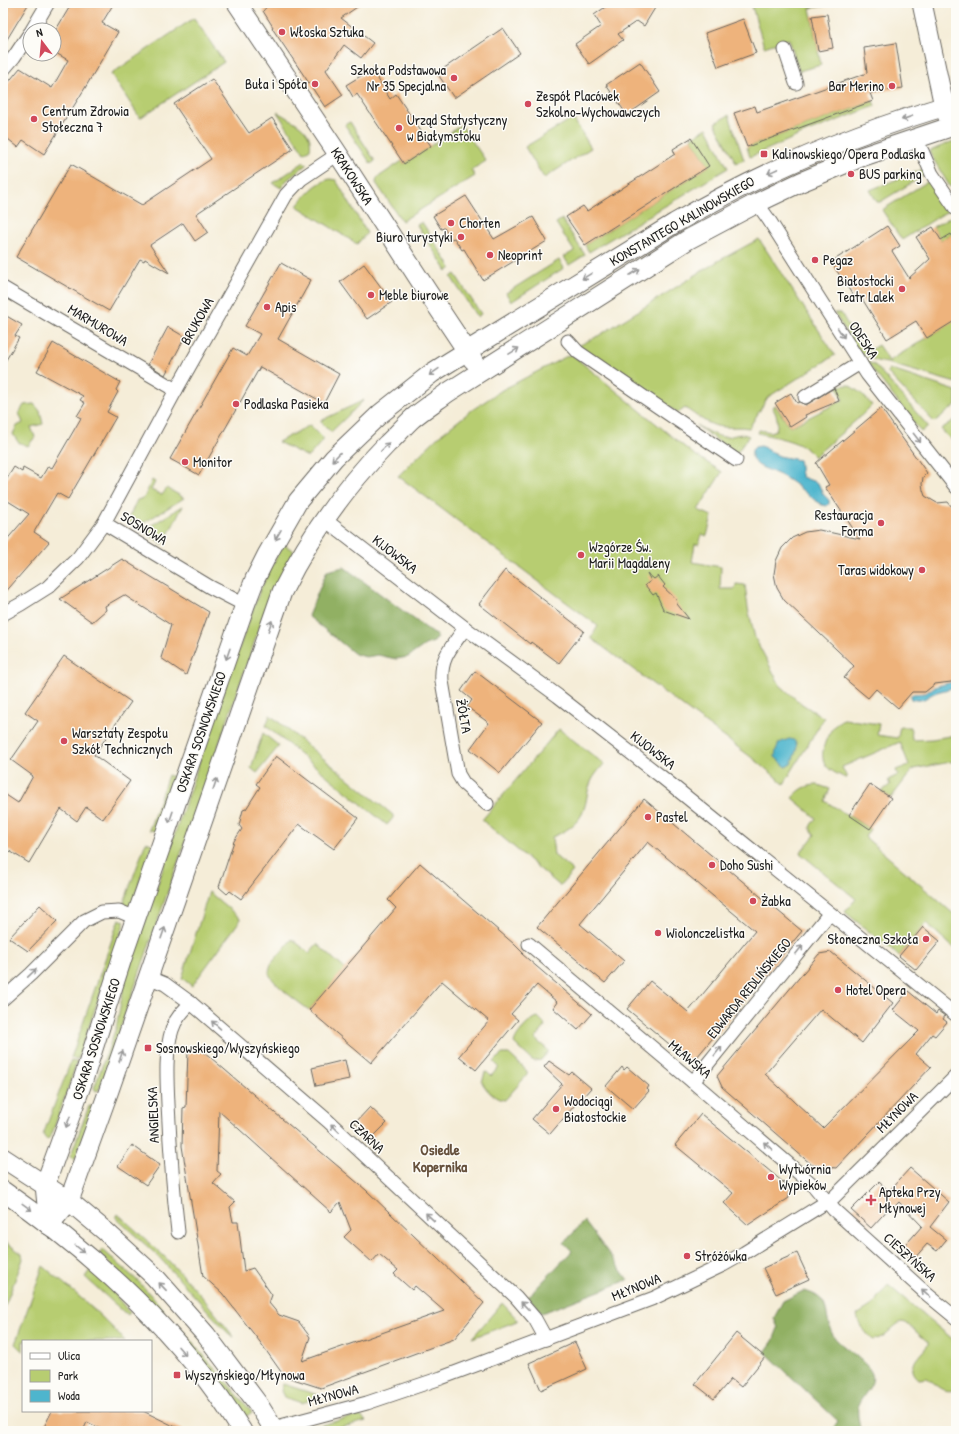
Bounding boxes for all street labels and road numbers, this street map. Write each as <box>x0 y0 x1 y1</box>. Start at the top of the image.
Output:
street label: KRAKOWSKA <box>327 143 378 208</box>
street label: KONSTANTEGO KALINOWSKIEGO <box>606 171 758 270</box>
street label: BRUKOWA <box>175 293 218 348</box>
street label: MARMUROWA <box>65 299 132 350</box>
street label: ODESKA <box>845 317 884 362</box>
street label: SOSNOWA <box>117 506 171 549</box>
street label: KIJOWSKA <box>369 530 422 577</box>
street label: OSKARA SOSNOWSKIEGO <box>171 669 230 795</box>
street label: ŻÓŁTA <box>452 697 477 735</box>
street label: KIJOWSKA <box>627 726 680 773</box>
street label: EDWARDA REDLIŃSKIEGO <box>702 933 795 1042</box>
street label: OSKARA SOSNOWSKIEGO <box>67 975 124 1102</box>
street label: MŁAWSKA <box>665 1035 716 1082</box>
street label: ANGIELSKA <box>142 1086 163 1143</box>
street label: MŁYNOWA <box>872 1087 922 1137</box>
street label: CZARNA <box>345 1114 389 1157</box>
street label: CIESZYŃSKA <box>880 1228 941 1286</box>
street label: MŁYNOWA <box>608 1268 663 1305</box>
street label: MŁYNOWA <box>306 1379 360 1410</box>

